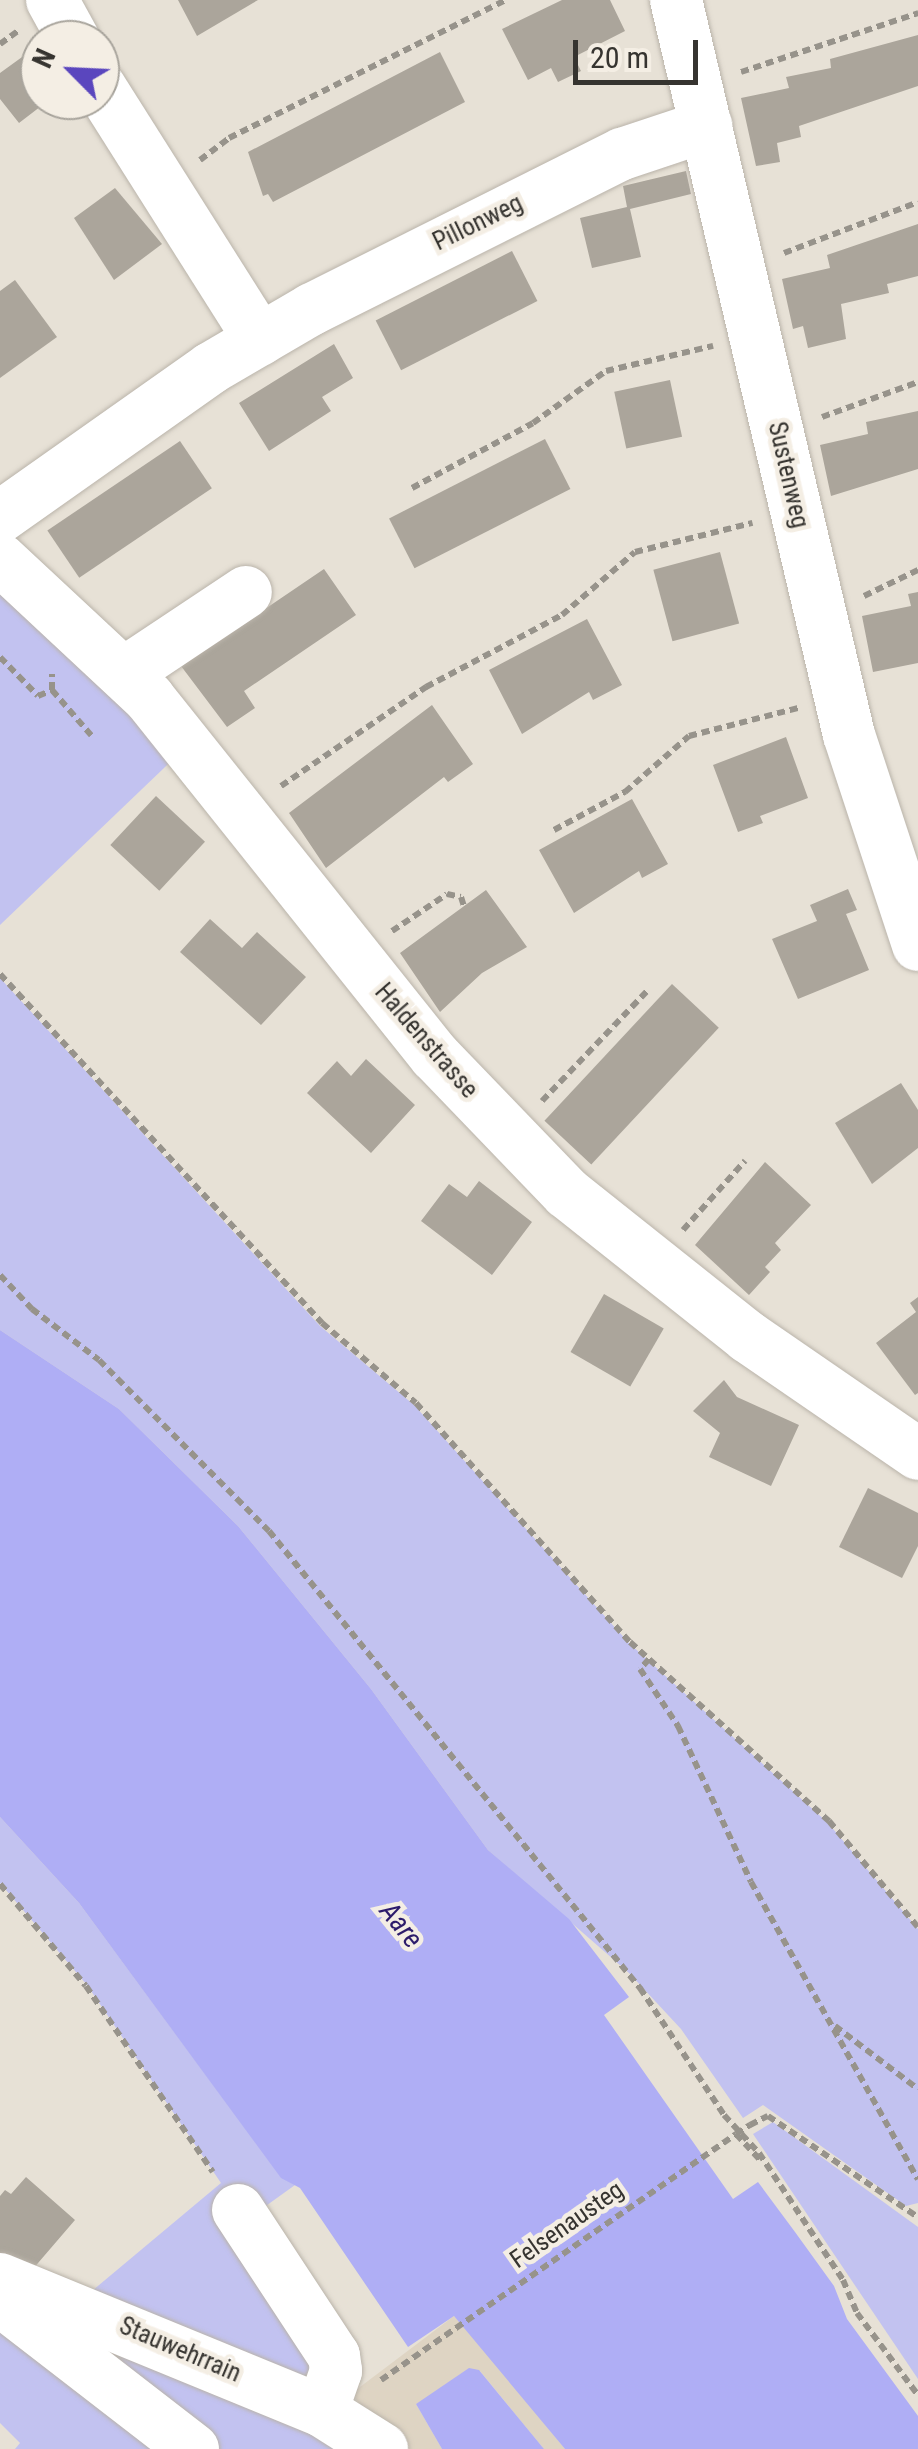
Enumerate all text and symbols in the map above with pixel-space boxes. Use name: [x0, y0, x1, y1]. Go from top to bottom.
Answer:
north arrow: [20, 20, 120, 120]
scale bar: [578, 20, 703, 82]
text: 20 m: [590, 40, 649, 75]
text: N: [25, 44, 63, 73]
street label: Pillonweg: [428, 188, 528, 258]
street label: Sustenweg: [761, 419, 815, 531]
street label: Haldenstrasse: [368, 978, 484, 1104]
water label: Aare: [372, 1895, 430, 1955]
street label: Felsenausteg: [505, 2175, 629, 2275]
street label: Stauwehrrain: [115, 2311, 245, 2389]

